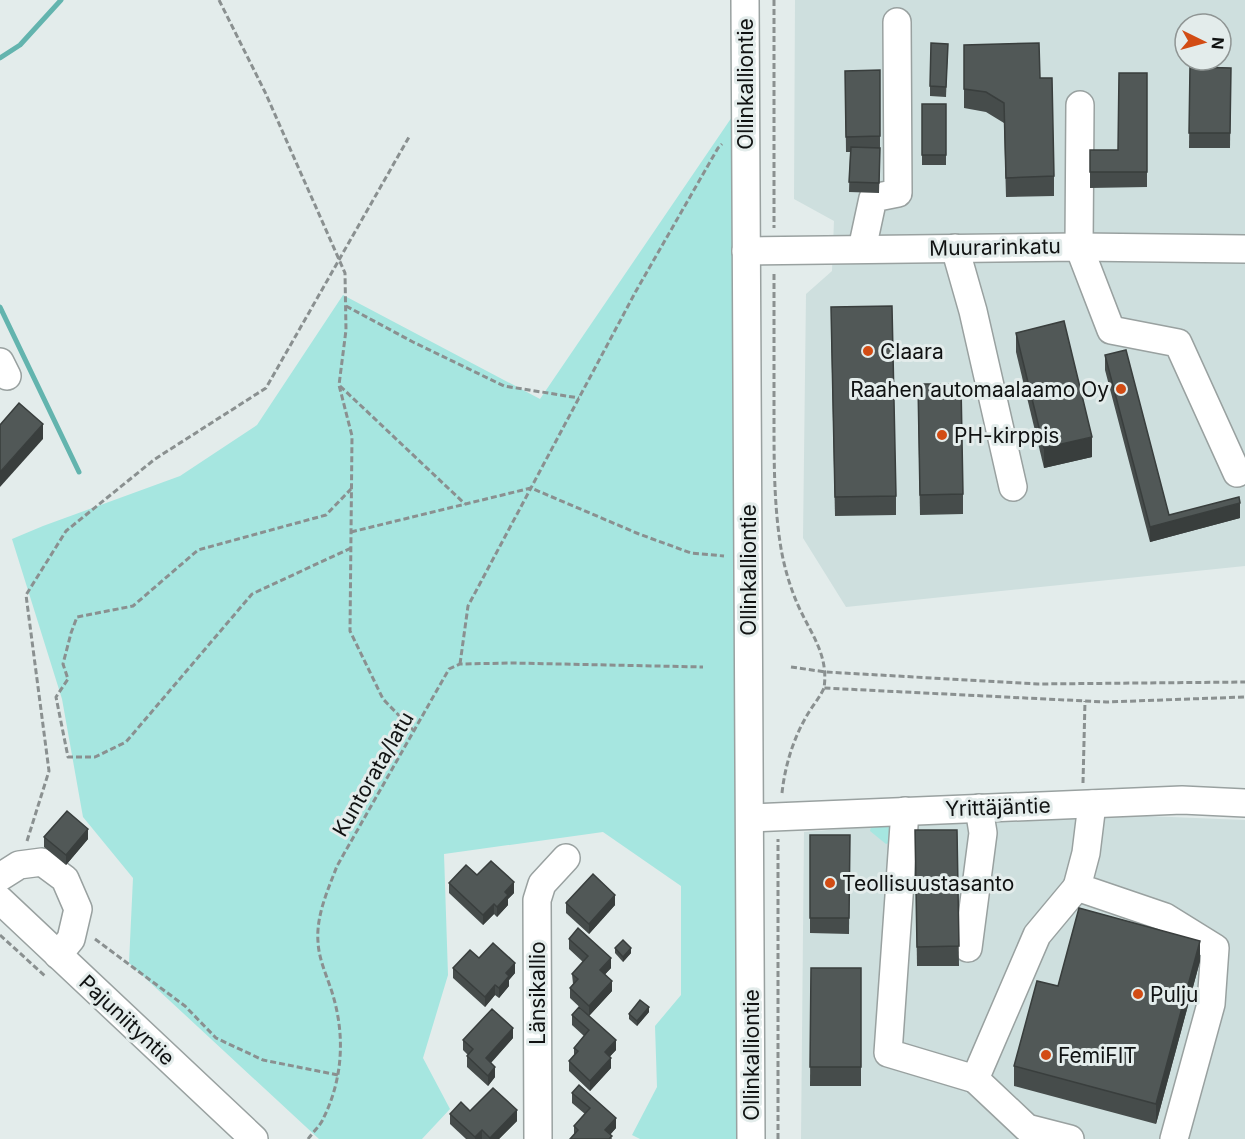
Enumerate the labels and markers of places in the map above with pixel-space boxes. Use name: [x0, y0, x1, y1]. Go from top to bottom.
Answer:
place label: Claara: [880, 339, 944, 364]
marker: Claara: [861, 344, 875, 358]
place label: Raahen automaalaamo Oy: [850, 377, 1109, 402]
marker: Raahen automaalaamo Oy: [1114, 382, 1128, 396]
place label: PH-kirppis: [954, 423, 1059, 448]
marker: PH-kirppis: [935, 428, 949, 442]
place label: Teollisuustasanto: [842, 871, 1014, 896]
marker: Teollisuustasanto: [823, 876, 837, 890]
place label: Pulju: [1150, 982, 1198, 1007]
marker: Pulju: [1131, 987, 1145, 1001]
place label: FemiFIT: [1058, 1043, 1137, 1068]
marker: FemiFIT: [1039, 1048, 1053, 1062]

